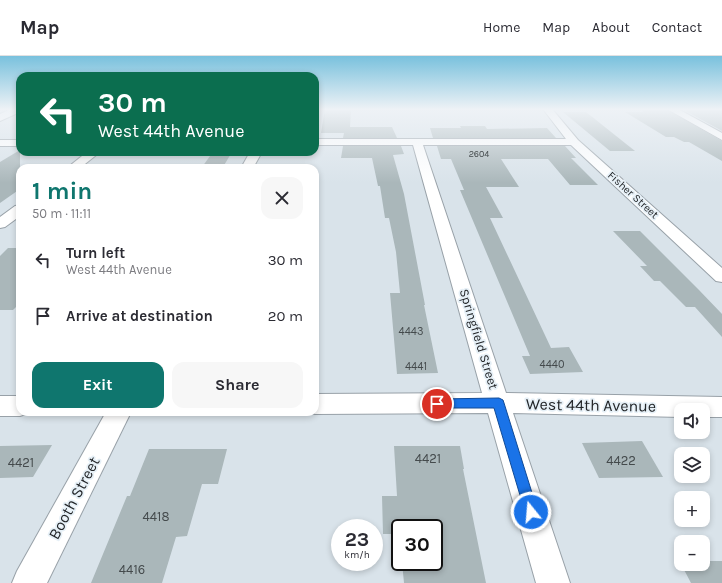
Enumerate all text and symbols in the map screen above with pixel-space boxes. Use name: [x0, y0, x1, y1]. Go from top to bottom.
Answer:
text: Map: [20, 17, 59, 39]
text: Home: [483, 19, 520, 36]
text: Map: [542, 19, 570, 36]
text: About: [592, 19, 630, 36]
text: Contact: [652, 19, 702, 36]
text: 30 m: [98, 86, 167, 119]
icon: left: [32, 88, 84, 140]
text: West 44th Avenue: [98, 120, 245, 142]
house number: 2604: [469, 149, 489, 159]
street label: Fisher Street: [605, 169, 661, 221]
text: 1 min: [32, 177, 92, 205]
button: close: [261, 177, 303, 219]
text: 50 m · 11:11: [32, 206, 91, 221]
text: Turn left: [66, 244, 125, 262]
icon: left: [32, 249, 54, 271]
text: 30 m: [268, 251, 303, 269]
text: West 44th Avenue: [66, 262, 172, 277]
street label: Springfield Street: [457, 287, 501, 391]
icon: arrive: [32, 305, 54, 327]
text: Arrive at destination: [66, 307, 213, 325]
text: 20 m: [268, 307, 303, 325]
house number: 4443: [399, 325, 423, 338]
house number: 4440: [540, 358, 564, 371]
house number: 4441: [405, 360, 427, 373]
button: Exit: [32, 362, 164, 408]
button: Share: [172, 362, 303, 408]
pin: [420, 387, 454, 421]
icon: arrive: [426, 393, 448, 415]
street label: West 44th Avenue: [526, 394, 656, 416]
map controls: [674, 403, 710, 571]
button: sound: [674, 403, 710, 439]
button: layers: [674, 447, 710, 483]
house number: 4421: [415, 451, 441, 466]
street label: Booth Street: [44, 453, 104, 543]
house number: 4422: [606, 453, 636, 468]
house number: 4421: [8, 455, 34, 470]
position arrow: [510, 491, 552, 533]
button: +: [674, 491, 710, 527]
house number: 4418: [143, 509, 169, 524]
speed limit sign: 30: [391, 519, 443, 571]
text: 23: [345, 528, 369, 551]
button: −: [674, 535, 710, 571]
text: km/h: [344, 549, 370, 561]
house number: 4416: [119, 562, 145, 577]

